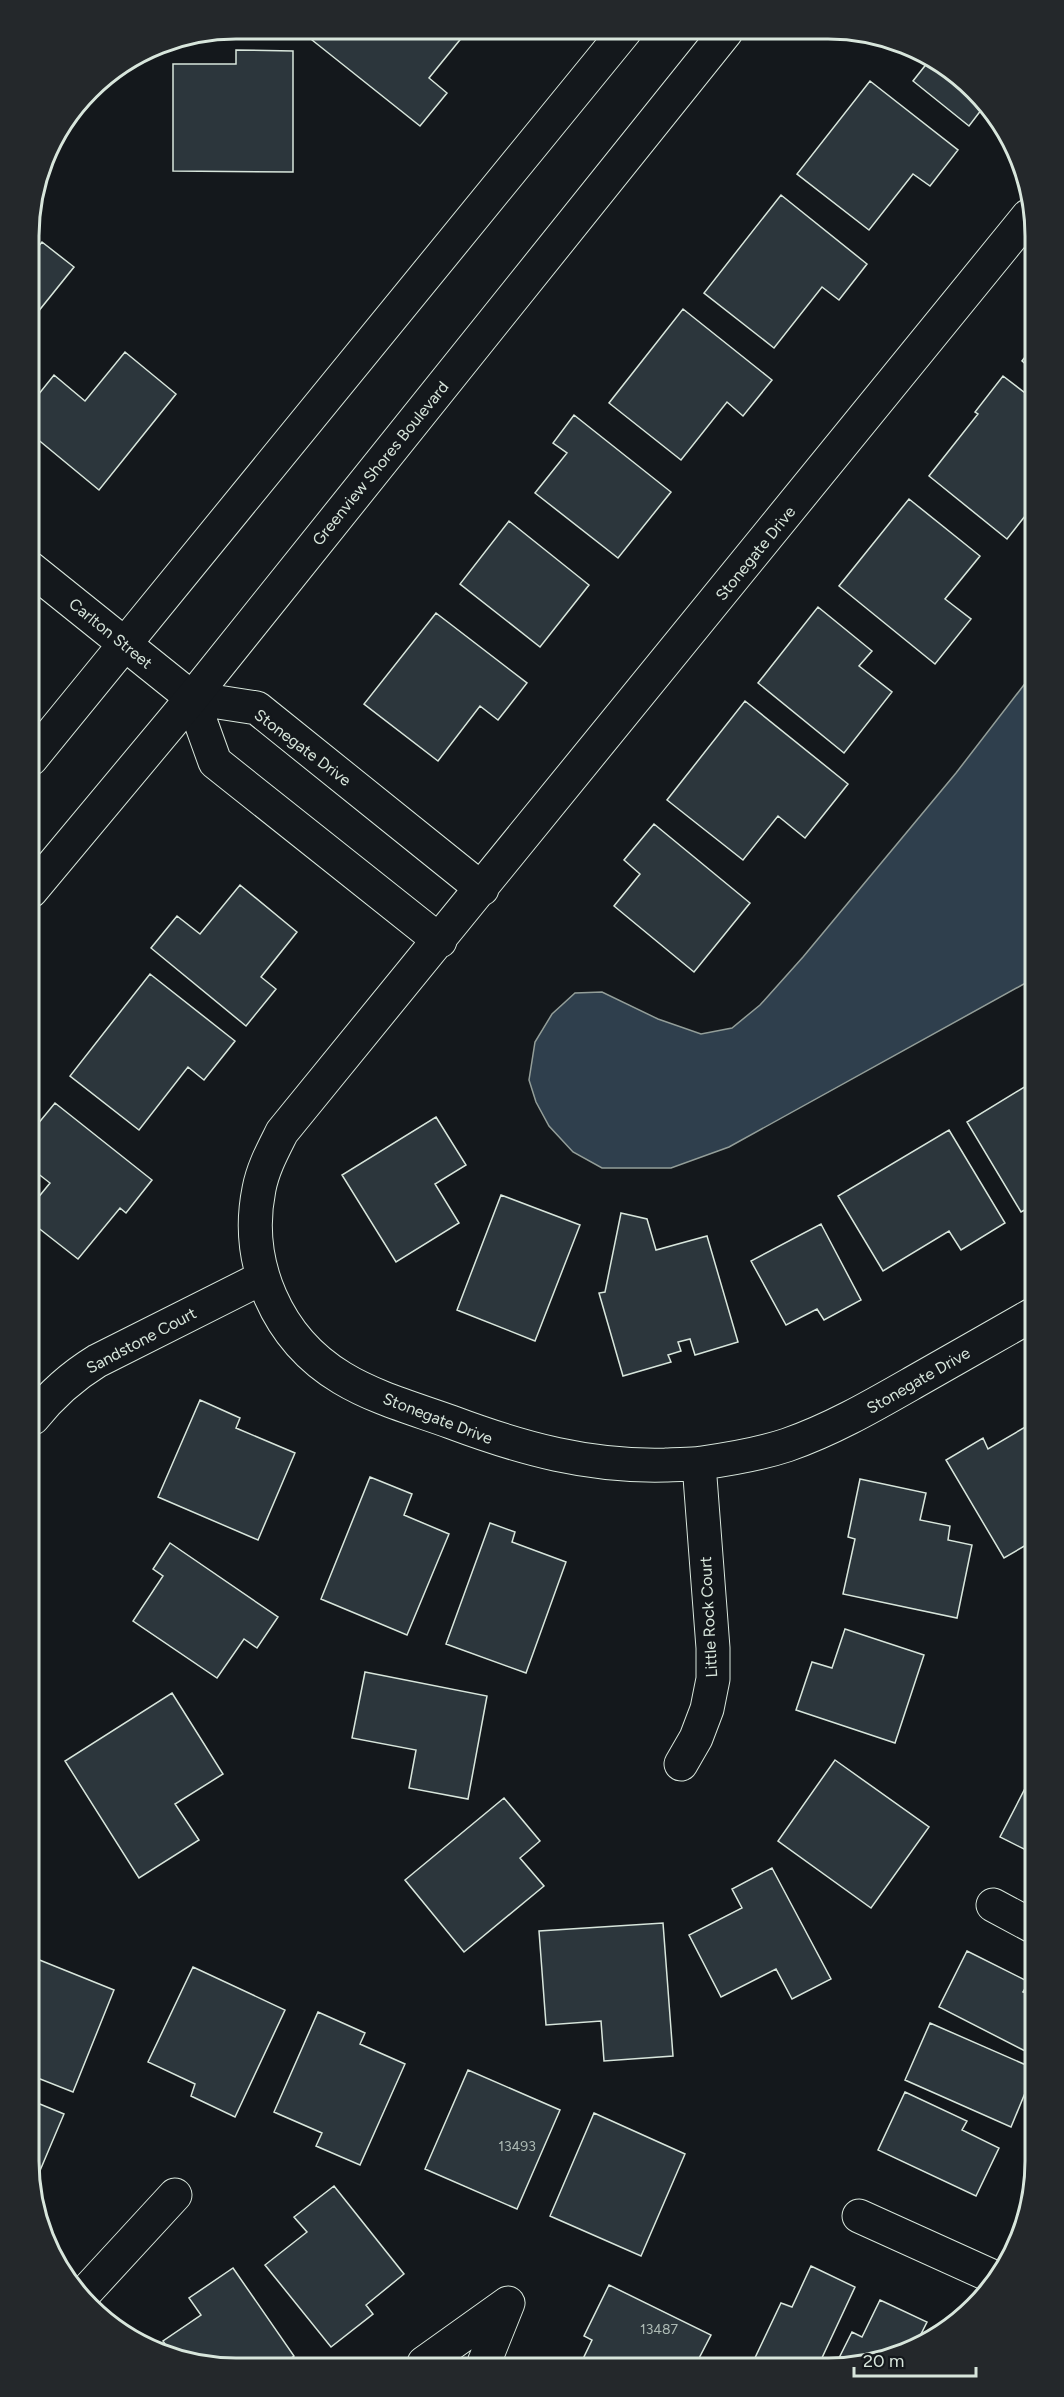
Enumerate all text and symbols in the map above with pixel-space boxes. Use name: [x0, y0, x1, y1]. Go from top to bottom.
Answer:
street label: Greenview Shores Boulevard: [308, 377, 452, 549]
street label: Stonegate Drive: [711, 502, 799, 604]
street label: Carlton Street: [65, 594, 156, 673]
street label: Stonegate Drive: [251, 705, 355, 790]
street label: Sandstone Court: [83, 1303, 199, 1377]
street label: Stonegate Drive: [863, 1343, 973, 1418]
street label: Stonegate Drive: [380, 1389, 496, 1448]
street label: Little Rock Court: [696, 1556, 721, 1678]
house number: 13493: [498, 2138, 536, 2155]
house number: 13487: [640, 2321, 679, 2338]
scale bar: [854, 2340, 976, 2378]
text: 20 m: [863, 2350, 904, 2372]

